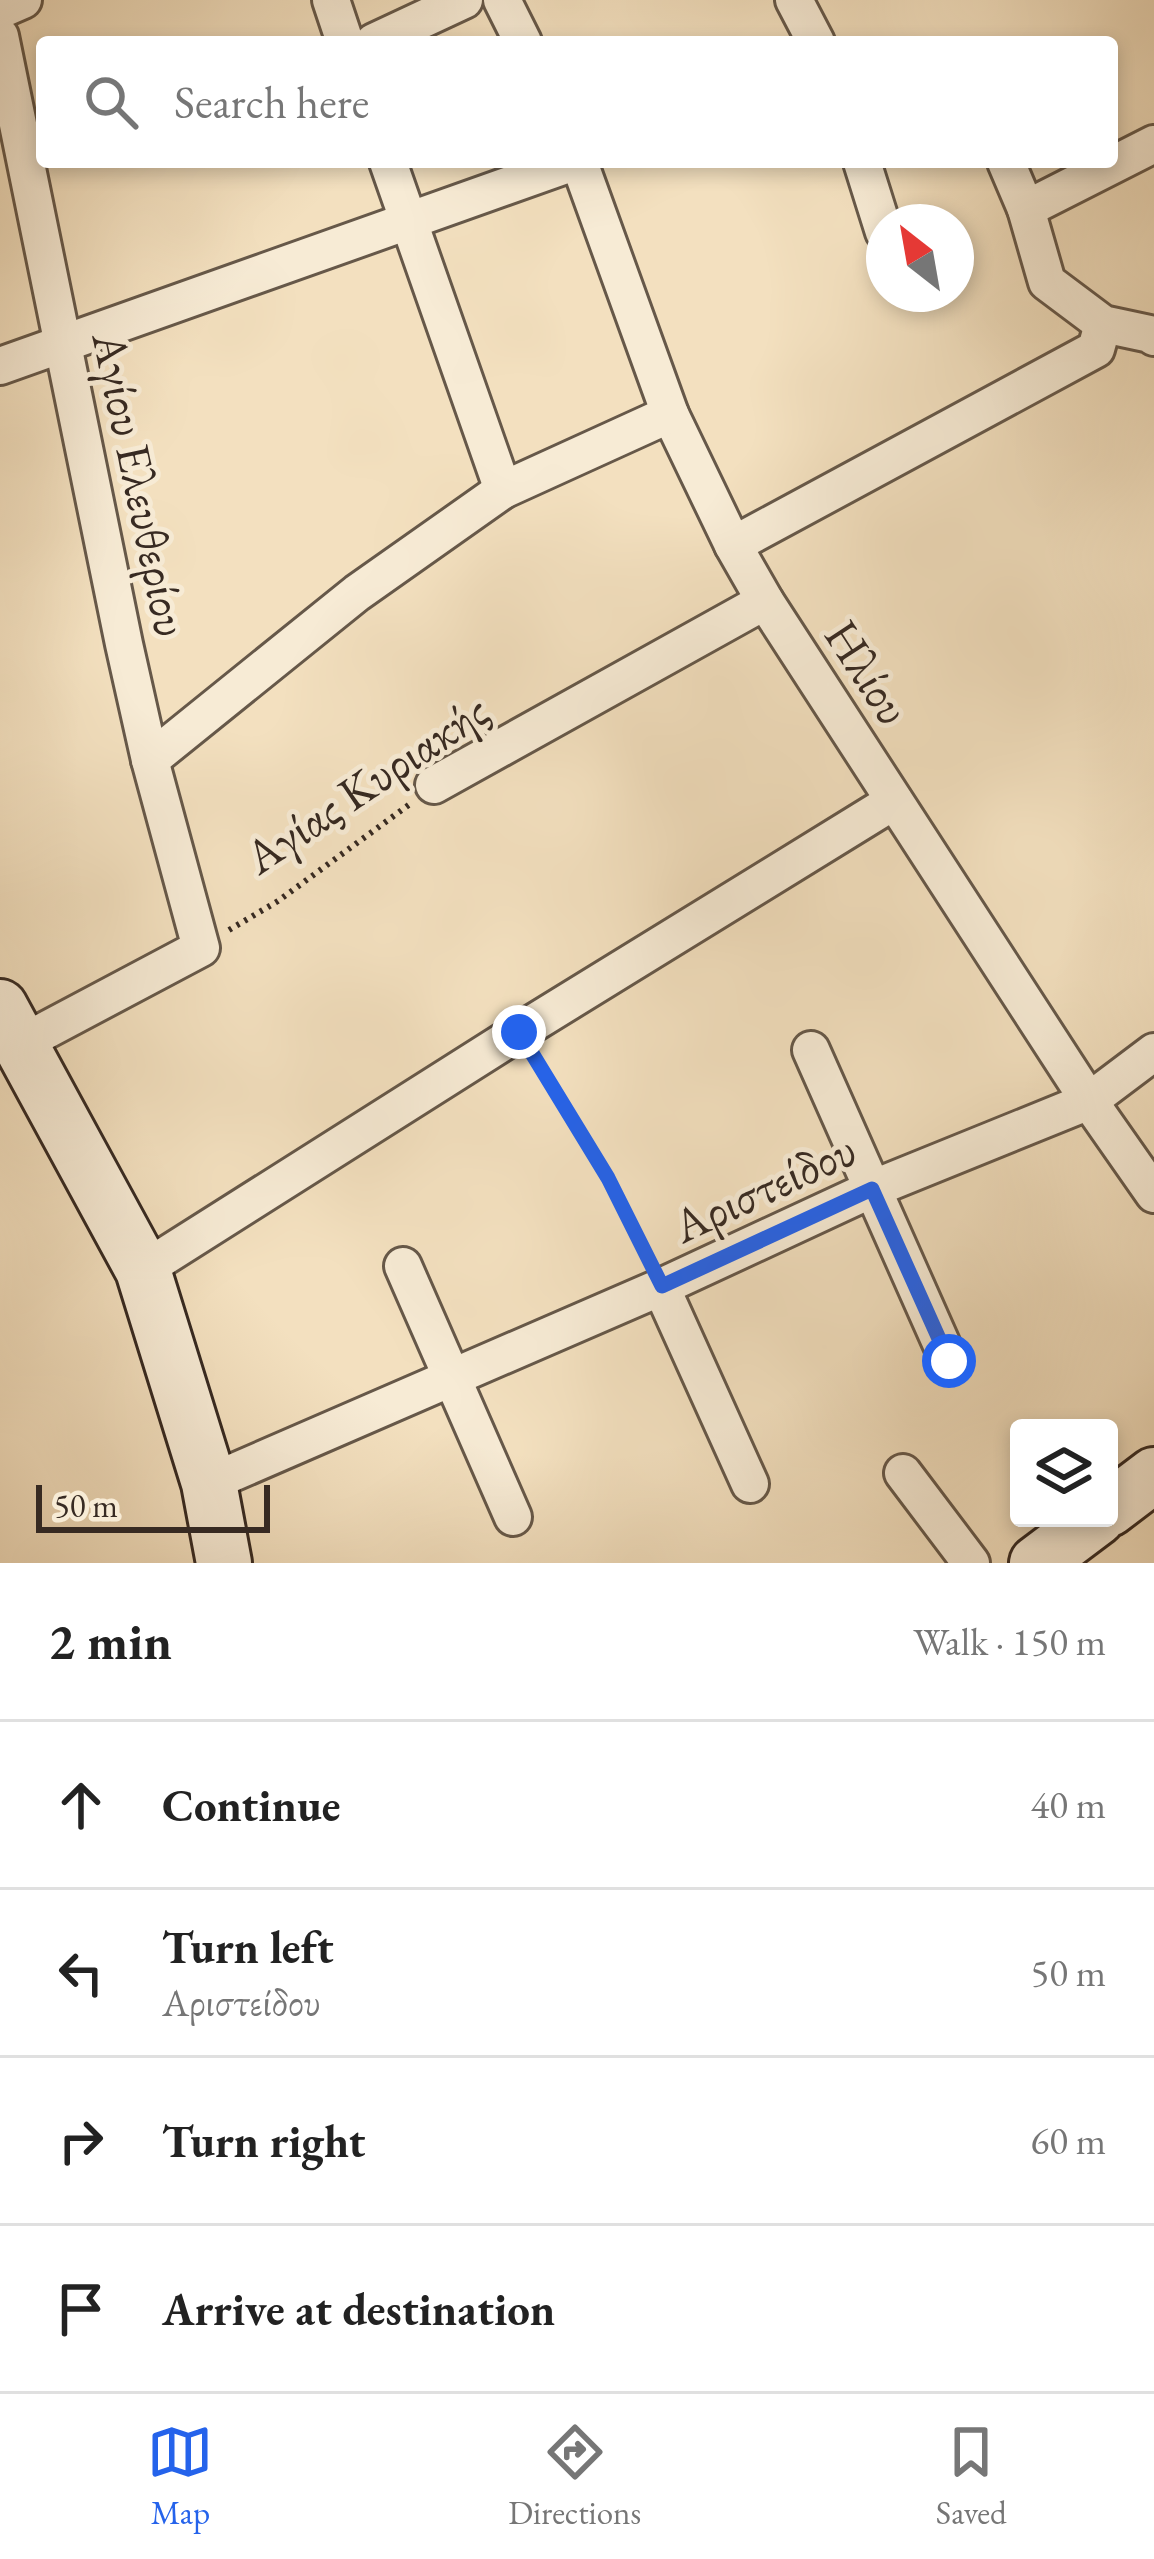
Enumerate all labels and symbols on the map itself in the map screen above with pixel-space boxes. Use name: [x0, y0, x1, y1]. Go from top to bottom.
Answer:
north arrow: [866, 204, 974, 312]
street label: Αγίου Ελευθερίου: [78, 325, 204, 642]
street label: Ηλίου: [811, 608, 925, 736]
street label: Αγίας Κυριακής: [231, 679, 500, 888]
route end: [492, 1005, 546, 1059]
street label: Αριστείδου: [662, 1118, 866, 1257]
route start: [922, 1334, 976, 1388]
scale bar: [36, 1479, 270, 1532]

